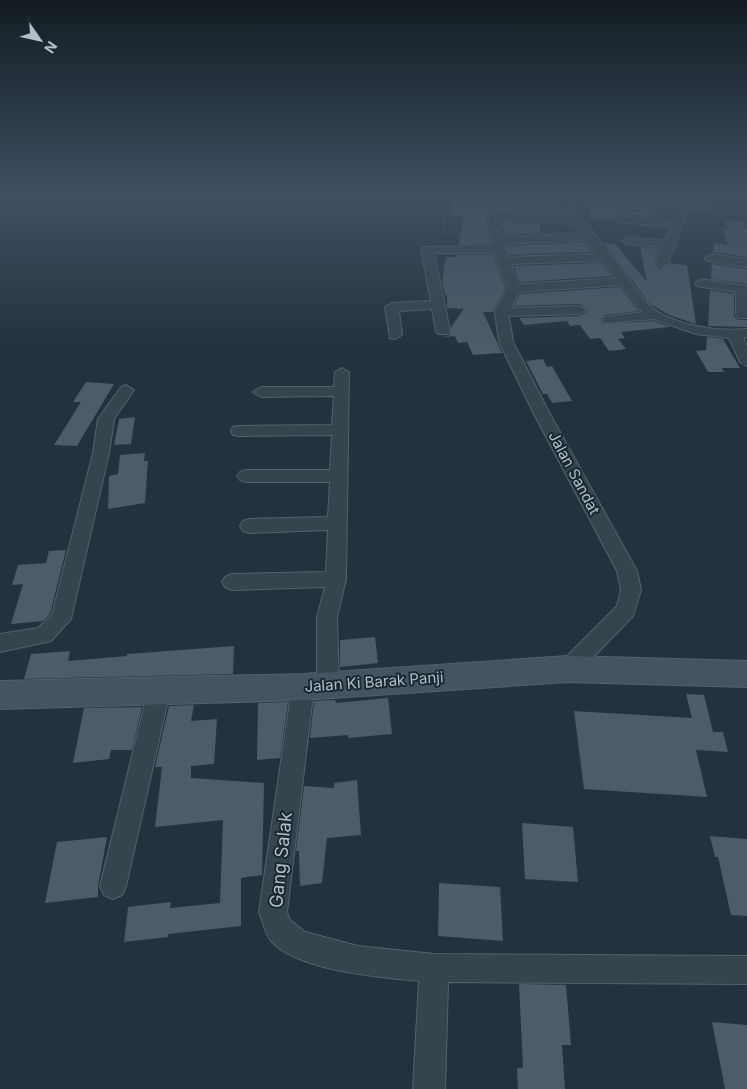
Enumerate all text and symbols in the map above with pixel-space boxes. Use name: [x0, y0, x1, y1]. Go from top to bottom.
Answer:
north arrow: [15, 15, 65, 65]
text: N: [41, 38, 61, 57]
street label: Jalan Sandat: [545, 428, 604, 518]
street label: Jalan Ki Barak Panji: [304, 667, 444, 696]
street label: Gang Salak: [265, 811, 296, 909]

